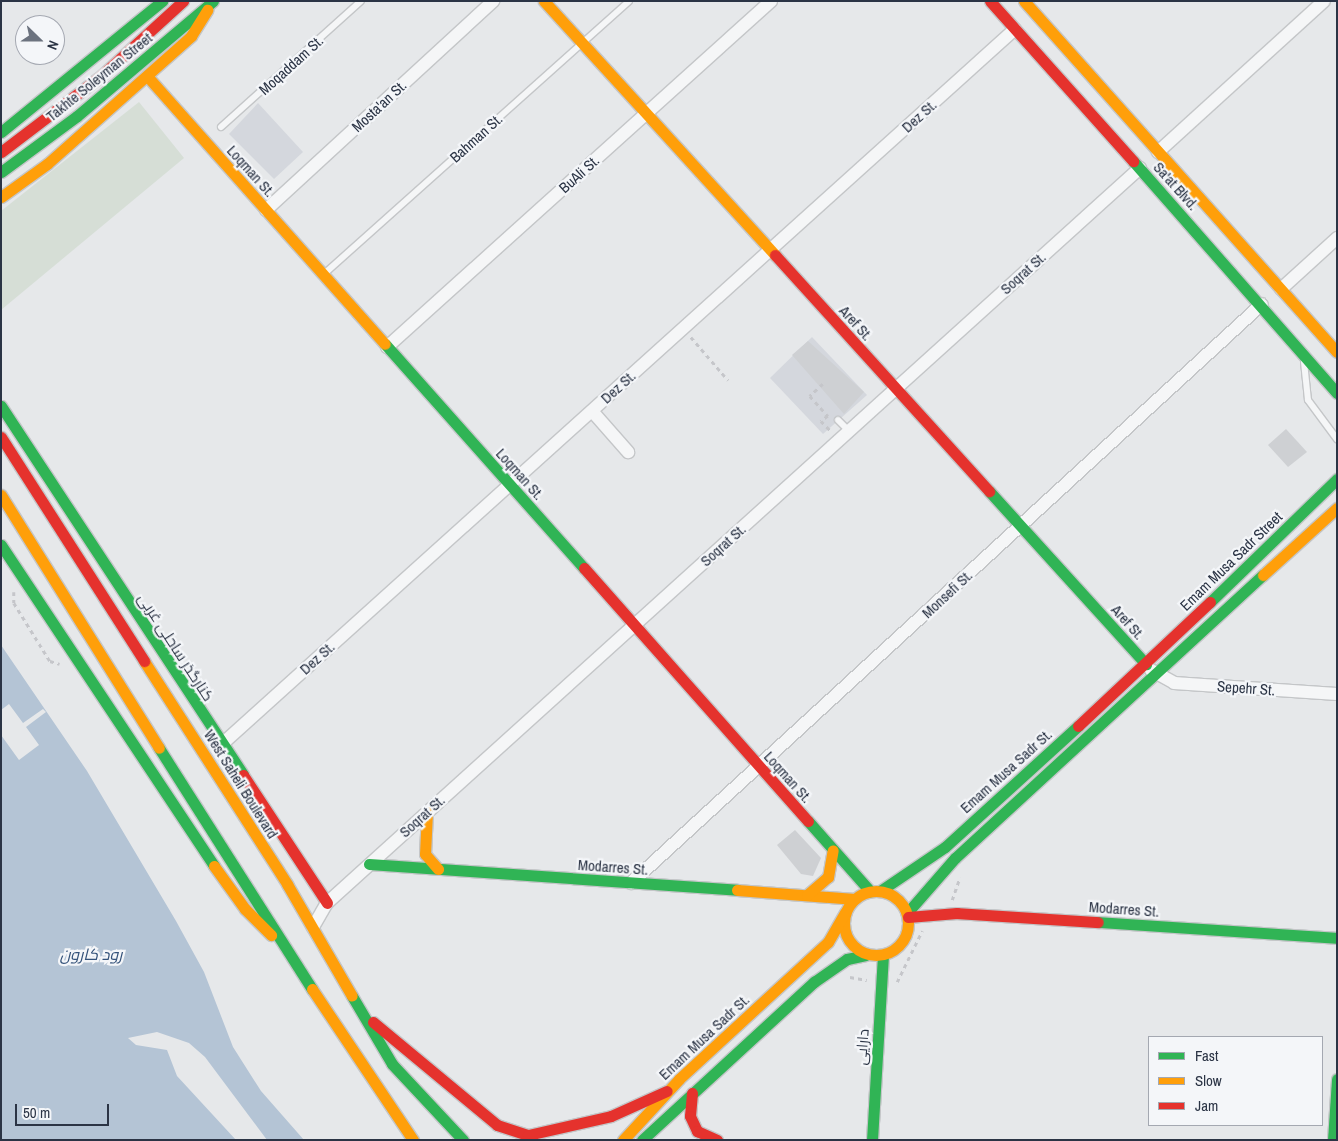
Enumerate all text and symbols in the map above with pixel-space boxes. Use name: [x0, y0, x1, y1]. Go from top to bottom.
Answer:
north arrow: [15, 15, 65, 65]
street label: Takhte Soleyman Street: [42, 29, 156, 125]
street label: Moqaddam St.: [255, 32, 327, 98]
text: N: [43, 38, 63, 52]
street label: Mosta'an St.: [348, 76, 410, 136]
street label: Dez St.: [898, 96, 940, 136]
street label: Bahman St.: [446, 110, 506, 166]
street label: Loqman St.: [223, 142, 279, 200]
street label: BuAli St.: [555, 151, 603, 197]
street label: Sa'at Blvd.: [1150, 158, 1202, 214]
street label: Soqrat St.: [997, 248, 1049, 298]
street label: Aref St.: [836, 302, 876, 344]
street label: Dez St.: [597, 367, 639, 407]
street label: Loqman St.: [492, 445, 548, 503]
street label: Emam Musa Sadr Street: [1176, 508, 1286, 614]
street label: Soqrat St.: [697, 520, 749, 570]
street label: Monsefi St.: [918, 566, 976, 622]
street label: کنارگذر ساحلی غربی: [134, 590, 218, 704]
street label: Aref St.: [1108, 601, 1148, 643]
street label: Dez St.: [296, 638, 338, 678]
street label: Sepehr St.: [1216, 677, 1276, 699]
street label: Emam Musa Sadr St.: [957, 725, 1055, 817]
street label: West Saheli Boulevard: [200, 726, 282, 842]
street label: Loqman St.: [760, 748, 816, 806]
street label: Soqrat St.: [396, 791, 448, 841]
street label: Modarres St.: [577, 856, 649, 878]
street label: Modarres St.: [1088, 898, 1160, 920]
water label: رود کارون: [60, 944, 122, 964]
street label: Emam Musa Sadr St.: [655, 991, 753, 1083]
street label: دارایی: [852, 1028, 872, 1066]
legend: [1148, 1036, 1323, 1126]
text: Fast: [1195, 1045, 1218, 1066]
text: Slow: [1195, 1070, 1222, 1091]
scale bar: [18, 1094, 111, 1126]
text: Jam: [1195, 1095, 1218, 1116]
text: 50 m: [23, 1102, 50, 1123]

